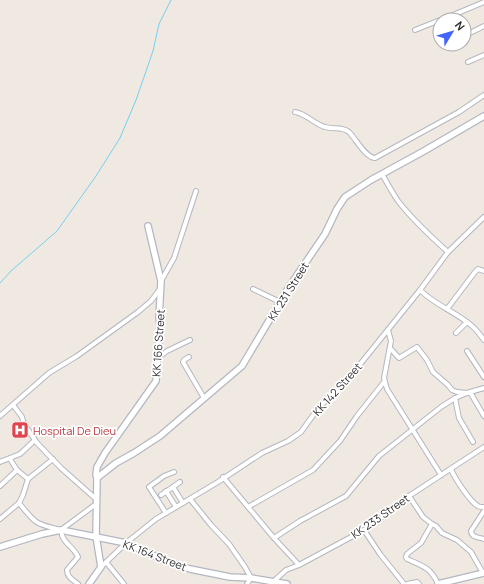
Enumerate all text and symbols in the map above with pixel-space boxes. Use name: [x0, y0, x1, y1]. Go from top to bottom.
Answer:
north arrow: [432, 12, 472, 52]
text: N: [452, 18, 469, 33]
street label: KK 231 Street: [264, 259, 312, 323]
street label: KK 166 Street: [148, 309, 168, 377]
street label: KK 142 Street: [309, 359, 365, 419]
hospital icon: Hospital De Dieu: [10, 420, 30, 440]
place label: Hospital De Dieu: [33, 423, 116, 438]
street label: KK 233 Street: [348, 490, 412, 542]
street label: KK 164 Street: [121, 536, 189, 574]

